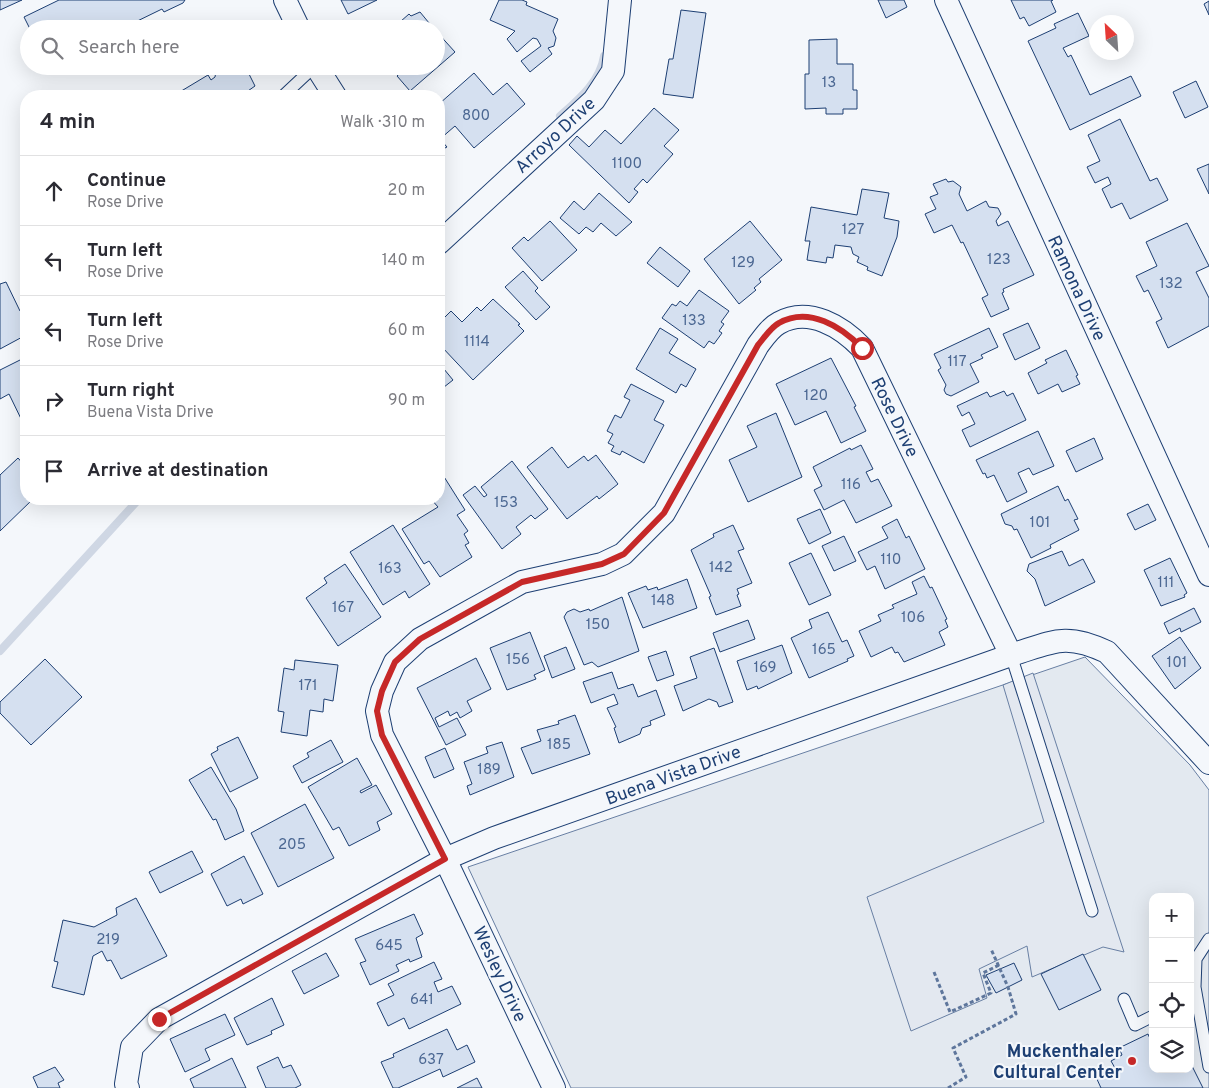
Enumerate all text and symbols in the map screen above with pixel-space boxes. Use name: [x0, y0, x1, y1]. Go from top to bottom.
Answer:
north arrow: [1089, 15, 1134, 60]
search box: [20, 20, 445, 75]
icon: search: [38, 34, 66, 62]
text: Search here: [78, 36, 180, 60]
house number: 13: [822, 74, 836, 93]
street label: Arroyo Drive: [511, 93, 601, 179]
house number: 800: [462, 107, 490, 126]
text: 4 min: [40, 109, 96, 136]
text: Walk · 310 m: [340, 113, 425, 133]
house number: 1100: [612, 155, 642, 174]
text: Continue: [87, 169, 166, 193]
icon: ahead: [40, 177, 68, 205]
text: 20 m: [388, 181, 425, 201]
text: Rose Drive: [87, 193, 164, 213]
house number: 127: [842, 221, 864, 240]
street label: Ramona Drive: [1041, 232, 1110, 345]
text: Turn left: [87, 239, 163, 263]
icon: left: [40, 247, 68, 275]
text: 140 m: [382, 251, 425, 271]
house number: 123: [987, 251, 1011, 270]
house number: 129: [731, 254, 755, 273]
text: Rose Drive: [87, 263, 164, 283]
house number: 132: [1159, 275, 1183, 294]
text: Turn left: [87, 309, 163, 333]
house number: 133: [682, 312, 706, 331]
icon: left: [40, 317, 68, 345]
text: 60 m: [388, 321, 425, 341]
text: Rose Drive: [87, 333, 164, 353]
house number: 1114: [464, 333, 490, 352]
route start: [851, 337, 874, 360]
house number: 117: [948, 353, 967, 372]
street label: Rose Drive: [864, 374, 923, 461]
text: Turn right: [87, 379, 175, 403]
icon: right: [40, 387, 68, 415]
house number: 120: [804, 387, 828, 406]
text: 90 m: [388, 391, 425, 411]
text: Buena Vista Drive: [87, 403, 214, 423]
icon: arrive: [40, 457, 68, 485]
text: Arrive at destination: [87, 459, 268, 483]
house number: 116: [841, 476, 861, 495]
house number: 153: [494, 494, 518, 513]
house number: 101: [1030, 514, 1050, 533]
house number: 110: [881, 551, 901, 570]
house number: 142: [709, 559, 733, 578]
house number: 163: [378, 560, 402, 579]
house number: 111: [1158, 574, 1174, 593]
house number: 148: [651, 592, 675, 611]
house number: 167: [332, 599, 354, 618]
house number: 106: [901, 609, 925, 628]
house number: 150: [586, 616, 610, 635]
house number: 165: [812, 641, 836, 660]
house number: 156: [506, 651, 530, 670]
house number: 101: [1167, 654, 1187, 673]
house number: 169: [754, 659, 776, 678]
house number: 171: [298, 677, 318, 696]
house number: 185: [547, 736, 571, 755]
street label: Buena Vista Drive: [603, 741, 744, 812]
house number: 189: [477, 761, 501, 780]
house number: 205: [278, 836, 306, 855]
map controls: [1149, 893, 1194, 1073]
button: +: [1149, 893, 1194, 938]
street label: Wesley Drive: [466, 923, 531, 1026]
house number: 219: [96, 931, 120, 950]
house number: 645: [375, 937, 403, 956]
button: −: [1149, 938, 1194, 983]
button: locate: [1149, 983, 1194, 1028]
house number: 641: [410, 991, 434, 1010]
route end: [148, 1008, 171, 1031]
button: layers: [1149, 1028, 1194, 1073]
place label: Muckenthaler Cultural Center: [993, 1041, 1122, 1085]
house number: 637: [418, 1051, 444, 1070]
marker: Muckenthaler Cultural Center: [1126, 1055, 1138, 1067]

